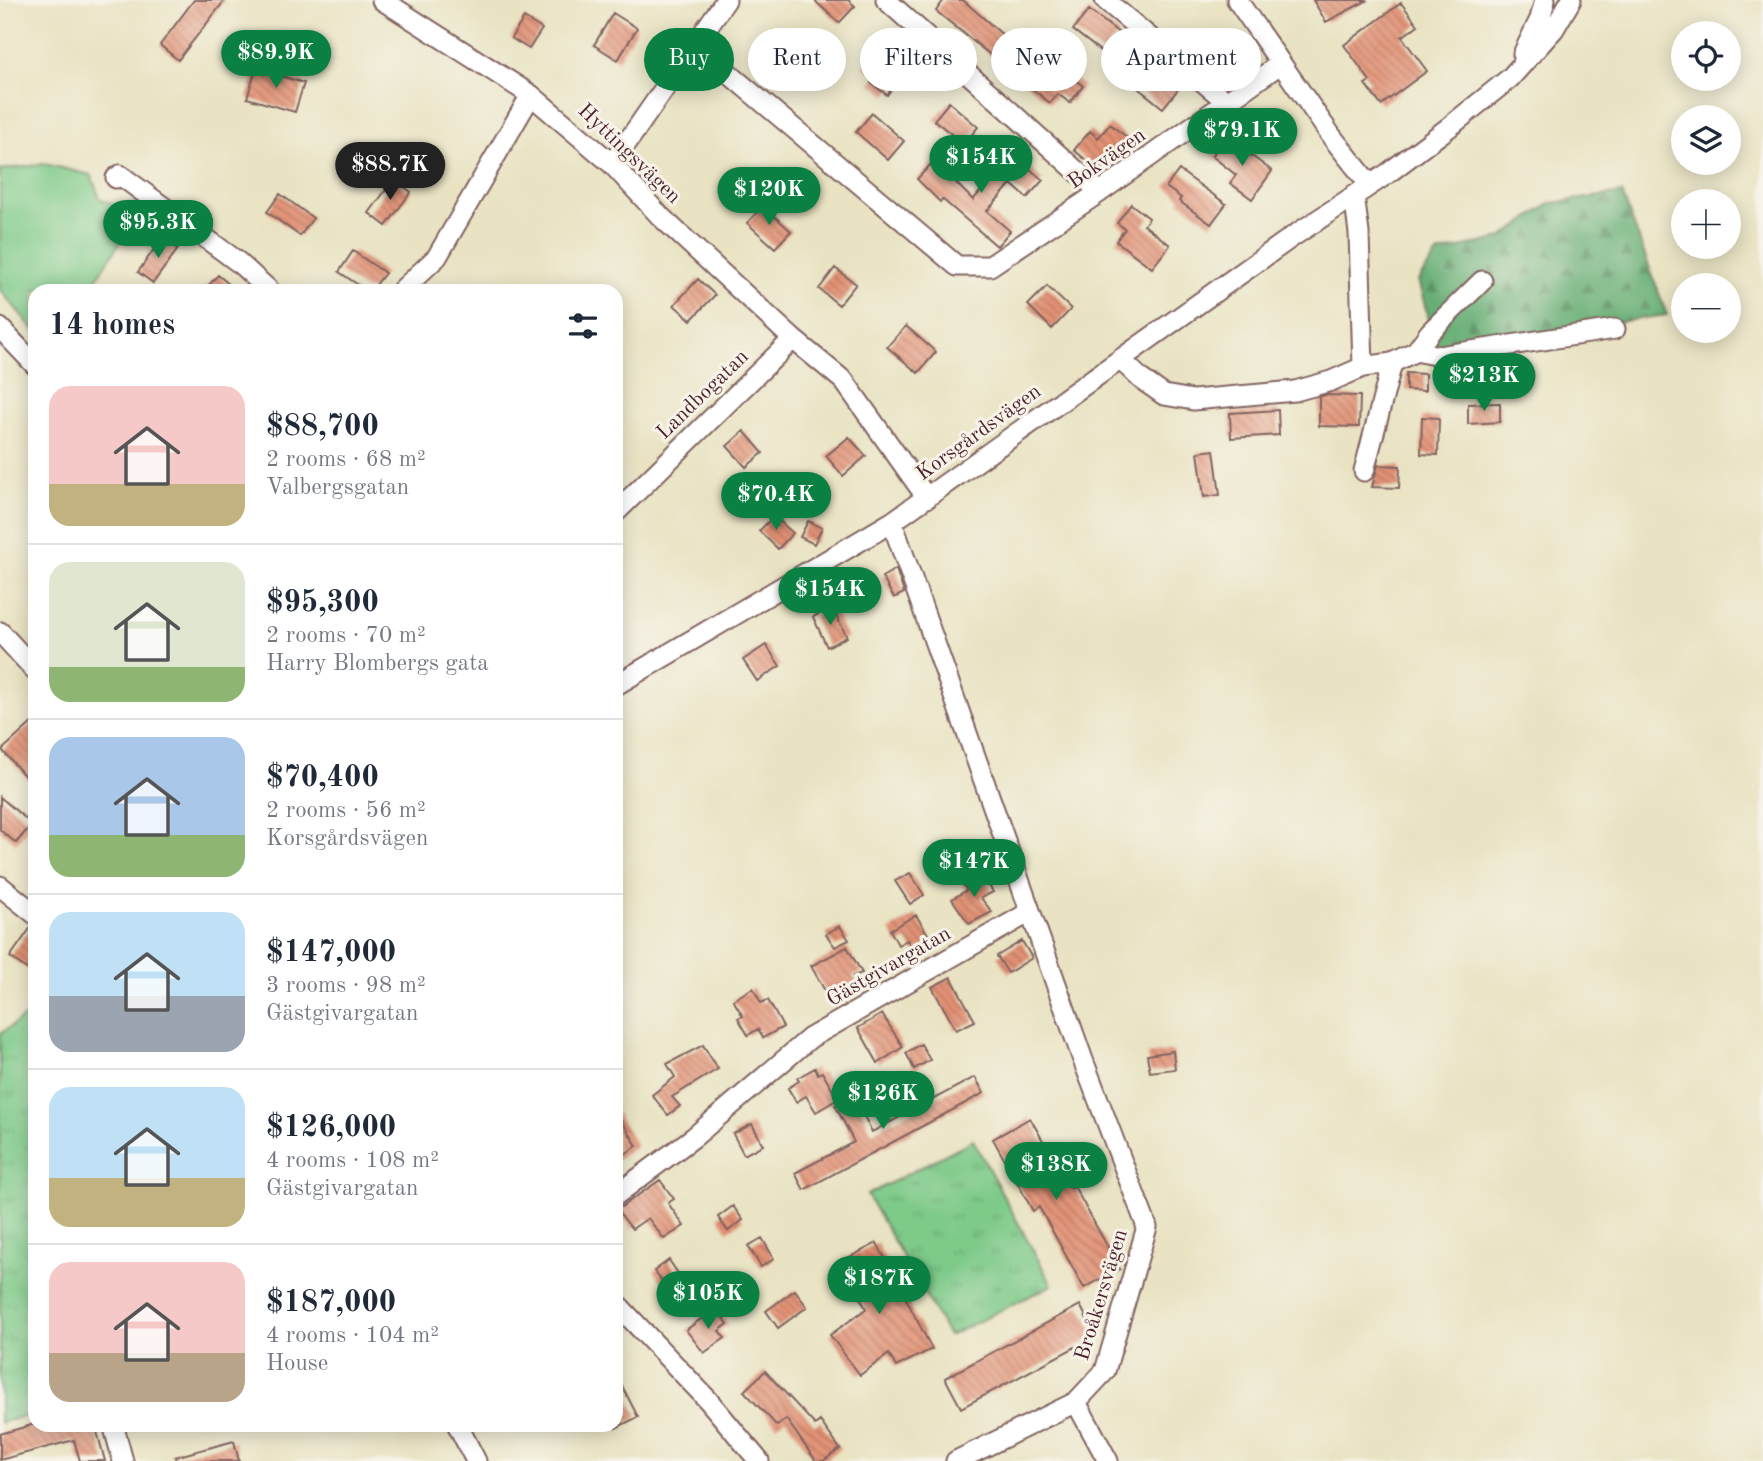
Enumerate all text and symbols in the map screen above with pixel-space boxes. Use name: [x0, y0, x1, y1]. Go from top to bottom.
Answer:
map controls: [1671, 21, 1741, 343]
button: locate: [1671, 21, 1741, 91]
chip: Buy: [644, 28, 734, 91]
chip: Rent: [748, 28, 846, 91]
chip: Filters: [860, 28, 977, 91]
chip: New: [991, 28, 1087, 91]
chip: Apartment: [1101, 28, 1261, 91]
pin: $89.9K: [219, 31, 333, 90]
text: $89.9K: [237, 41, 315, 64]
street label: Hyttingsvägen: [574, 100, 684, 208]
button: layers: [1671, 105, 1741, 175]
pin: $79.1K: [1185, 108, 1299, 168]
text: $79.1K: [1203, 119, 1281, 142]
street label: Bokvägen: [1064, 125, 1150, 193]
pin: $154K: [932, 136, 1030, 195]
pin: $88.7K: [333, 142, 447, 202]
text: $154K: [945, 146, 1017, 169]
text: $88.7K: [351, 153, 429, 176]
pin: $120K: [720, 168, 818, 227]
text: $120K: [733, 178, 805, 201]
button: +: [1671, 189, 1741, 259]
pin: $95.3K: [101, 201, 215, 260]
text: $95.3K: [119, 211, 197, 234]
button: −: [1671, 273, 1741, 343]
icon: filters: [564, 307, 602, 345]
text: 14 homes: [49, 311, 175, 341]
street label: Landbogatan: [653, 346, 753, 444]
pin: $213K: [1435, 354, 1533, 413]
text: $213K: [1448, 364, 1520, 387]
street label: Korsgårdsvägen: [913, 381, 1045, 485]
text: $88,700: [266, 412, 379, 442]
icon: home: [105, 414, 189, 498]
text: 2 rooms · 68 m²: [266, 448, 426, 471]
pin: $70.4K: [719, 472, 833, 532]
text: Valbergsgatan: [266, 476, 409, 499]
text: $70.4K: [737, 483, 815, 506]
pin: $154K: [781, 568, 879, 627]
text: $154K: [794, 578, 866, 601]
text: $95,300: [266, 588, 379, 618]
icon: home: [105, 590, 189, 674]
text: 2 rooms · 70 m²: [266, 624, 426, 647]
text: Harry Blombergs gata: [266, 652, 489, 675]
text: $70,400: [266, 763, 379, 793]
icon: home: [105, 765, 189, 849]
text: 2 rooms · 56 m²: [266, 799, 426, 822]
text: Korsgårdsvägen: [266, 827, 428, 850]
pin: $147K: [925, 839, 1023, 899]
text: $147K: [938, 850, 1010, 873]
street label: Gästgivargatan: [823, 923, 955, 1011]
text: $147,000: [266, 938, 396, 968]
icon: home: [105, 940, 189, 1024]
text: 3 rooms · 98 m²: [266, 974, 426, 997]
text: Gästgivargatan: [266, 1002, 418, 1025]
pin: $126K: [834, 1072, 932, 1131]
text: $126K: [847, 1082, 919, 1105]
text: $126,000: [266, 1113, 396, 1143]
icon: home: [105, 1115, 189, 1199]
pin: $138K: [1007, 1142, 1105, 1202]
text: 4 rooms · 108 m²: [266, 1149, 439, 1172]
text: $138K: [1020, 1153, 1092, 1176]
text: Gästgivargatan: [266, 1177, 418, 1200]
street label: Broåkersvägen: [1072, 1227, 1132, 1363]
pin: $187K: [830, 1256, 928, 1316]
text: $187K: [843, 1267, 915, 1290]
pin: $105K: [659, 1272, 757, 1331]
text: $105K: [672, 1282, 744, 1305]
text: $187,000: [266, 1288, 396, 1318]
icon: home: [105, 1290, 189, 1374]
text: 4 rooms · 104 m²: [266, 1324, 439, 1347]
text: House: [266, 1352, 328, 1375]

